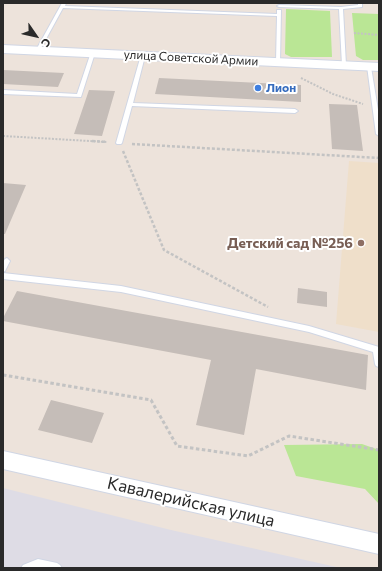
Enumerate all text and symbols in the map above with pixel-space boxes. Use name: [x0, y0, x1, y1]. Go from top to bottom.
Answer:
north arrow: [16, 16, 56, 56]
text: С: [39, 36, 54, 50]
street label: улица Советской Армии: [123, 47, 259, 69]
place label: Лион: [266, 81, 296, 95]
marker: Лион: [253, 83, 263, 93]
place label: Детский сад №256: [227, 235, 353, 251]
marker: Детский сад №256: [356, 238, 366, 248]
street label: Кавалерийская улица: [105, 473, 277, 531]

